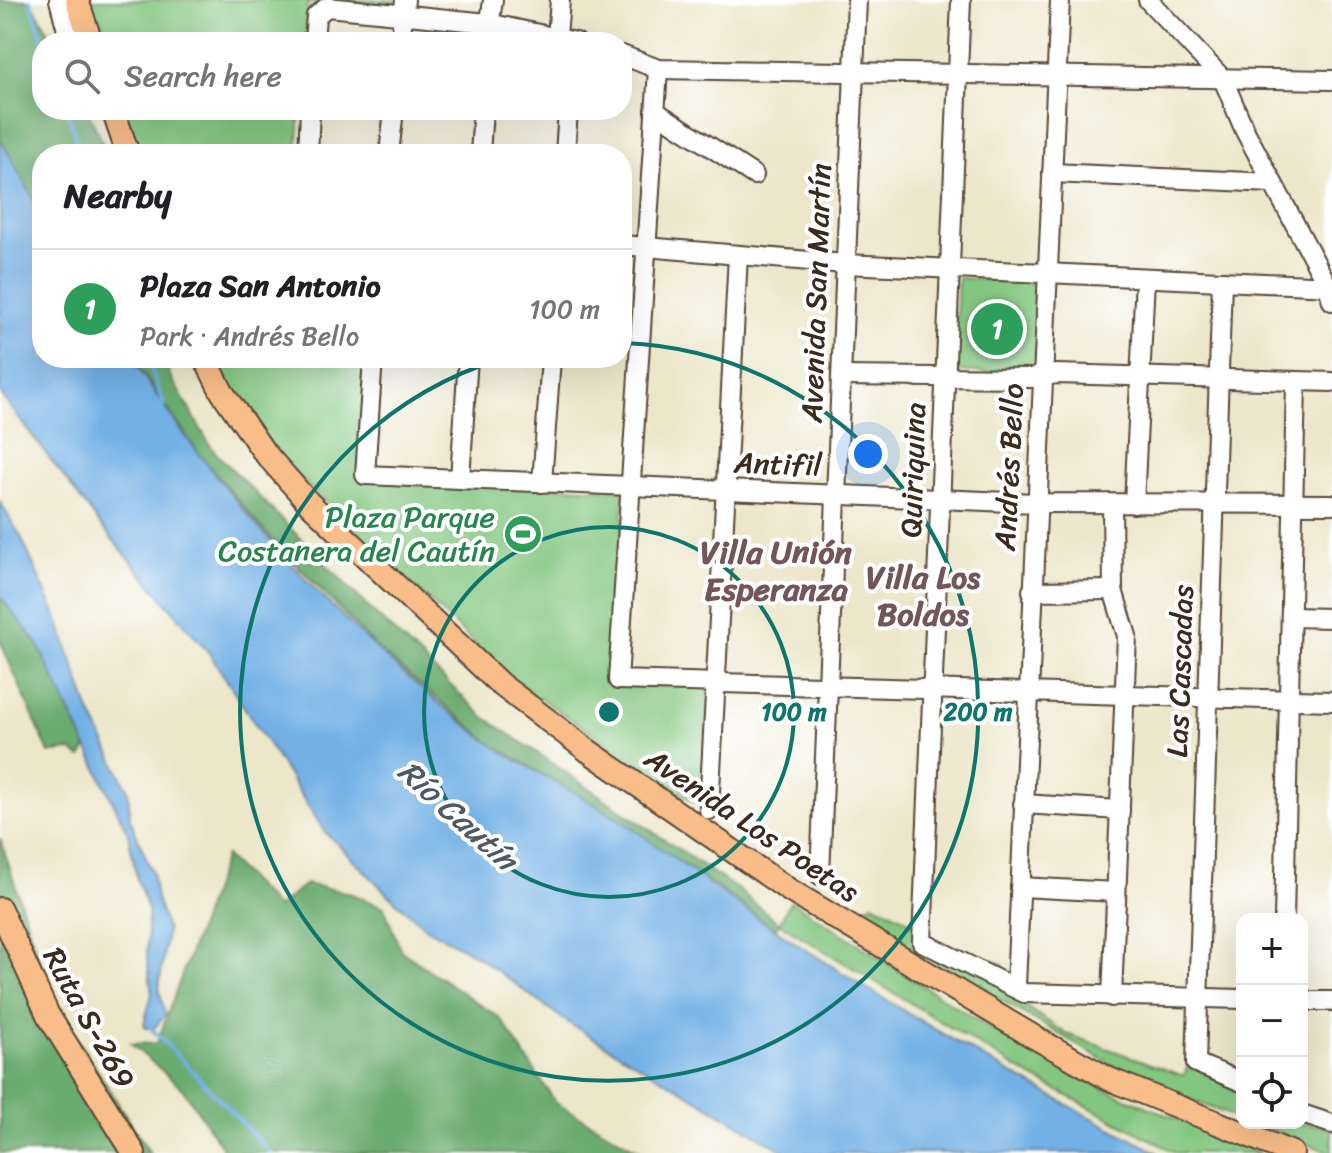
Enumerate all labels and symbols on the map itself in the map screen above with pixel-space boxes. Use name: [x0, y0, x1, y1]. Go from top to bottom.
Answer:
street label: Avenida San Martín: [784, 162, 848, 425]
pin: 1: [971, 299, 1023, 359]
street label: Andrés Bello: [978, 382, 1040, 553]
street label: Quiriquina: [884, 402, 942, 538]
your location: [848, 434, 888, 474]
street label: Antifil: [732, 435, 823, 493]
place label: Plaza Parque Costanera del Cautín: [218, 490, 495, 578]
sports icon: Plaza Parque Costanera del Cautín: [502, 513, 544, 555]
district label: Villa Unión Esperanza: [700, 524, 852, 618]
district label: Villa Los Boldos: [866, 549, 981, 643]
street label: Las Cascadas: [1150, 584, 1210, 758]
text: 100 m: [761, 691, 827, 733]
text: 200 m: [943, 691, 1013, 733]
centre of rings: [595, 698, 623, 726]
street label: Avenida Los Poetas: [632, 732, 872, 918]
water label: Río Cautín: [384, 745, 534, 888]
street label: Ruta S-269: [28, 937, 150, 1099]

